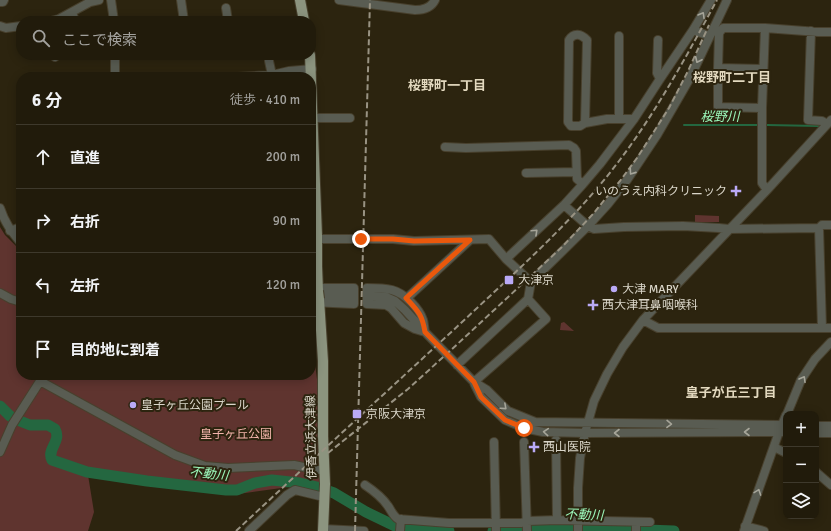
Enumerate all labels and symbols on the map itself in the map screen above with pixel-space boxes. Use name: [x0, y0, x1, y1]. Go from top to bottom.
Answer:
one-way arrow: [698, 12, 705, 19]
one-way arrow: [695, 56, 703, 64]
district label: 桜野町二丁目: [693, 70, 771, 86]
district label: 桜野町一丁目: [408, 78, 486, 94]
water label: 桜野川: [700, 109, 741, 125]
one-way arrow: [629, 168, 637, 175]
place label: いのうえ内科クリニック: [595, 184, 727, 199]
marker: いのうえ内科クリニック: [730, 185, 742, 197]
route end: [352, 230, 370, 248]
one-way arrow: [530, 230, 538, 237]
place label: 大津京: [518, 273, 554, 288]
marker: 大津京: [503, 274, 515, 286]
place label: 大津 MARY: [622, 282, 679, 297]
marker: 大津 MARY: [609, 284, 619, 294]
place label: 西大津耳鼻咽喉科: [602, 298, 698, 313]
marker: 西大津耳鼻咽喉科: [587, 299, 599, 311]
one-way arrow: [798, 376, 805, 383]
district label: 皇子が丘三丁目: [685, 385, 777, 401]
street label: 伊香立浜大津線: [303, 395, 320, 479]
place label: 皇子ヶ丘公園プール: [141, 398, 249, 413]
marker: 皇子ヶ丘公園プール: [128, 400, 138, 410]
one-way arrow: [499, 402, 507, 409]
place label: 京阪大津京: [366, 407, 426, 422]
marker: 京阪大津京: [351, 408, 363, 420]
route start: [515, 419, 533, 437]
one-way arrow: [666, 420, 672, 428]
park label: 皇子ヶ丘公園: [200, 427, 272, 442]
one-way arrow: [543, 427, 549, 436]
one-way arrow: [744, 428, 750, 436]
one-way arrow: [614, 429, 620, 437]
place label: 西山医院: [543, 440, 591, 455]
marker: 西山医院: [528, 441, 540, 453]
water label: 不動川: [189, 464, 231, 484]
one-way arrow: [753, 489, 761, 496]
water label: 不動川: [564, 506, 606, 524]

